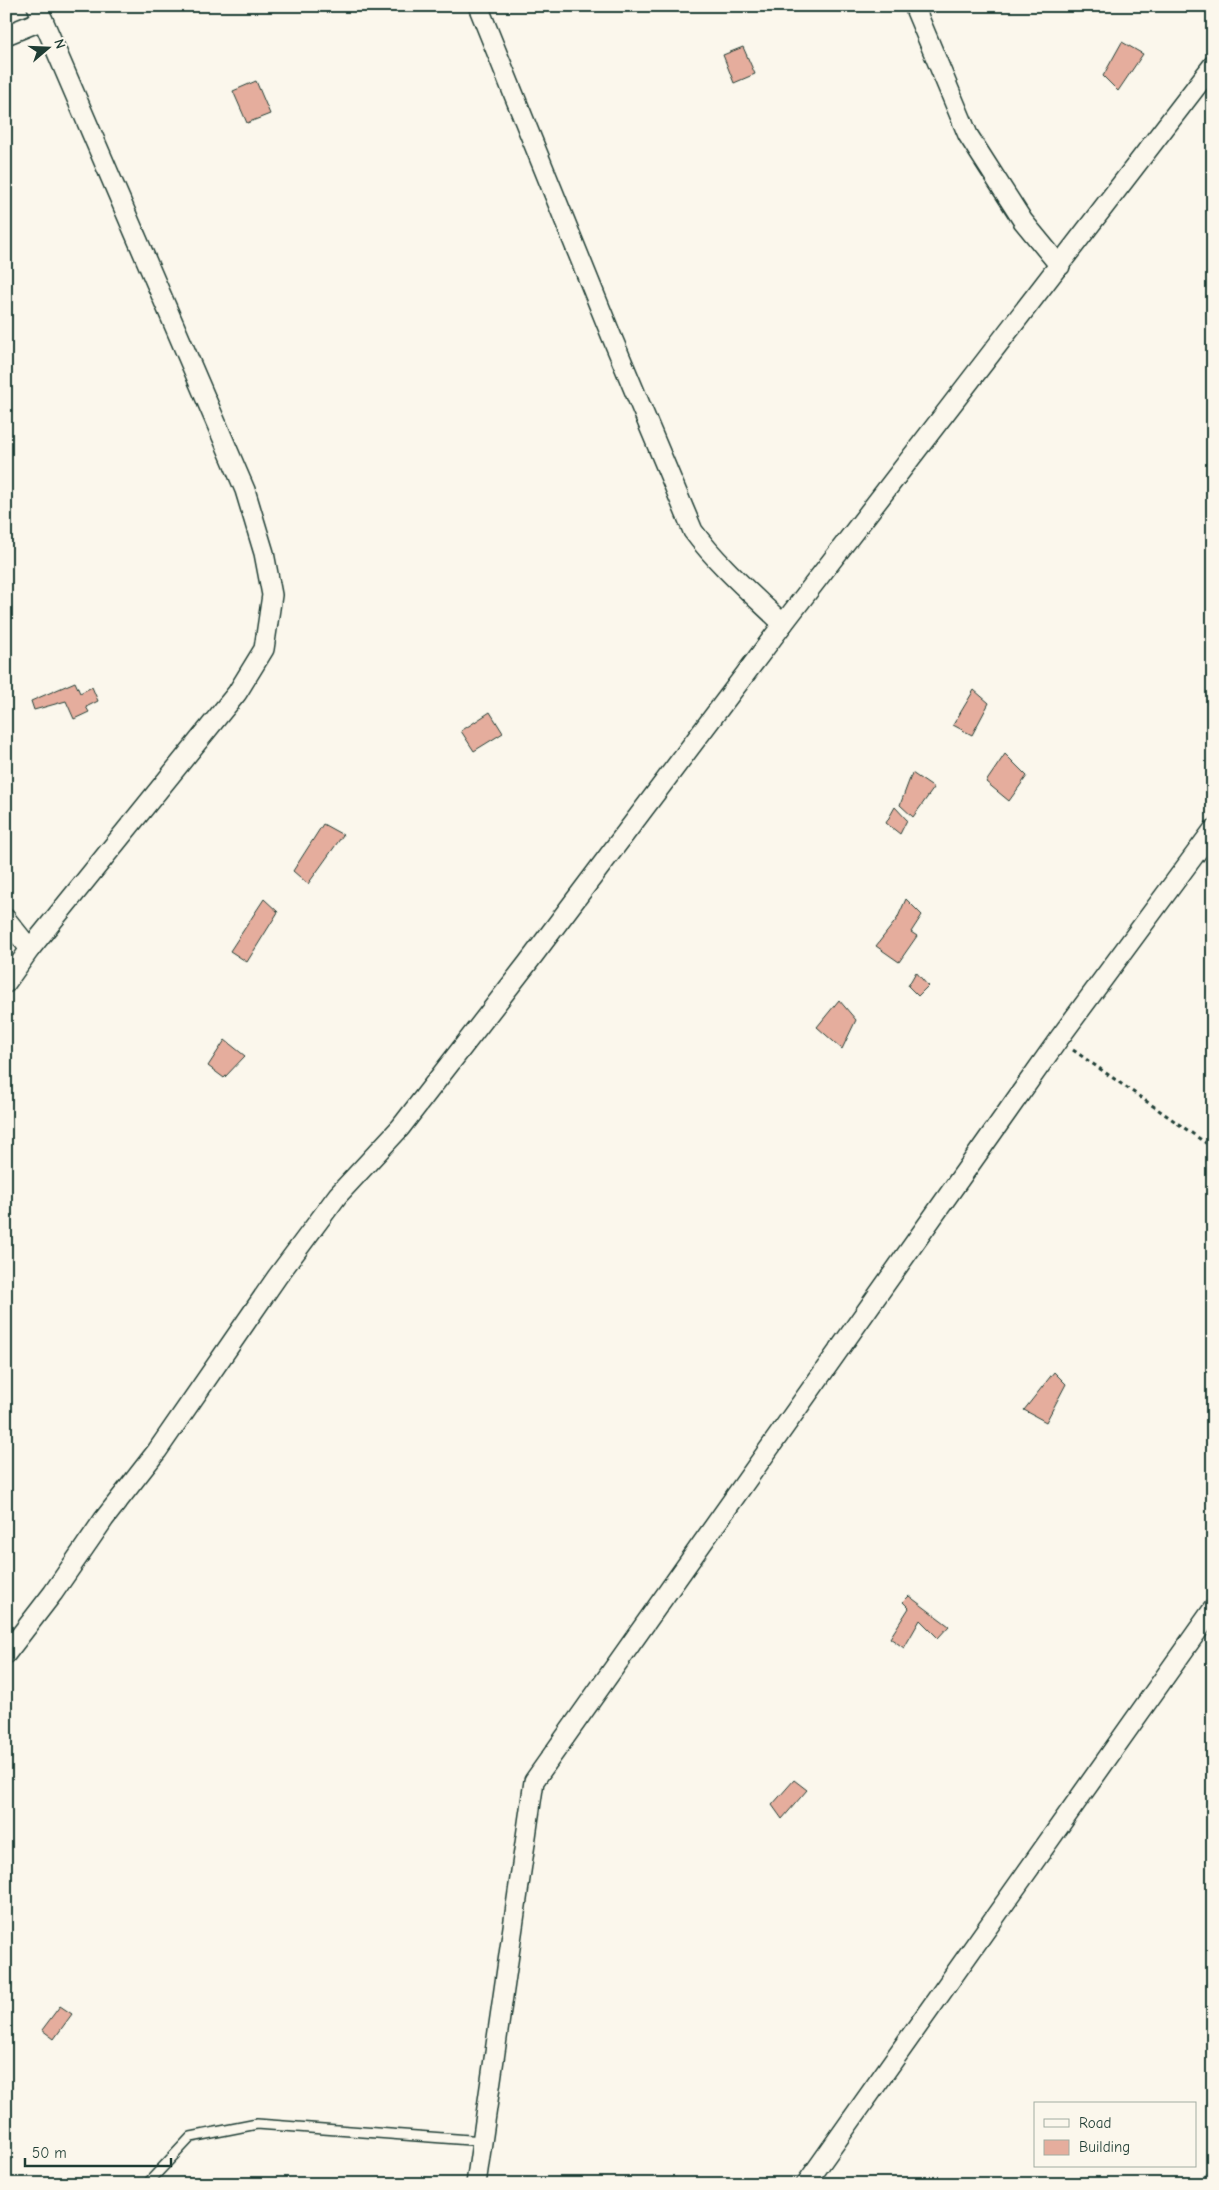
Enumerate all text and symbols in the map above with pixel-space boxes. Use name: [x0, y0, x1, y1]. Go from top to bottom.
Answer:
north arrow: [22, 22, 72, 72]
text: N: [50, 37, 69, 51]
legend: [1034, 2102, 1196, 2168]
text: Road: [1079, 2114, 1111, 2132]
scale bar: [25, 2135, 171, 2167]
text: Building: [1079, 2138, 1130, 2156]
text: 50 m: [32, 2144, 67, 2162]

